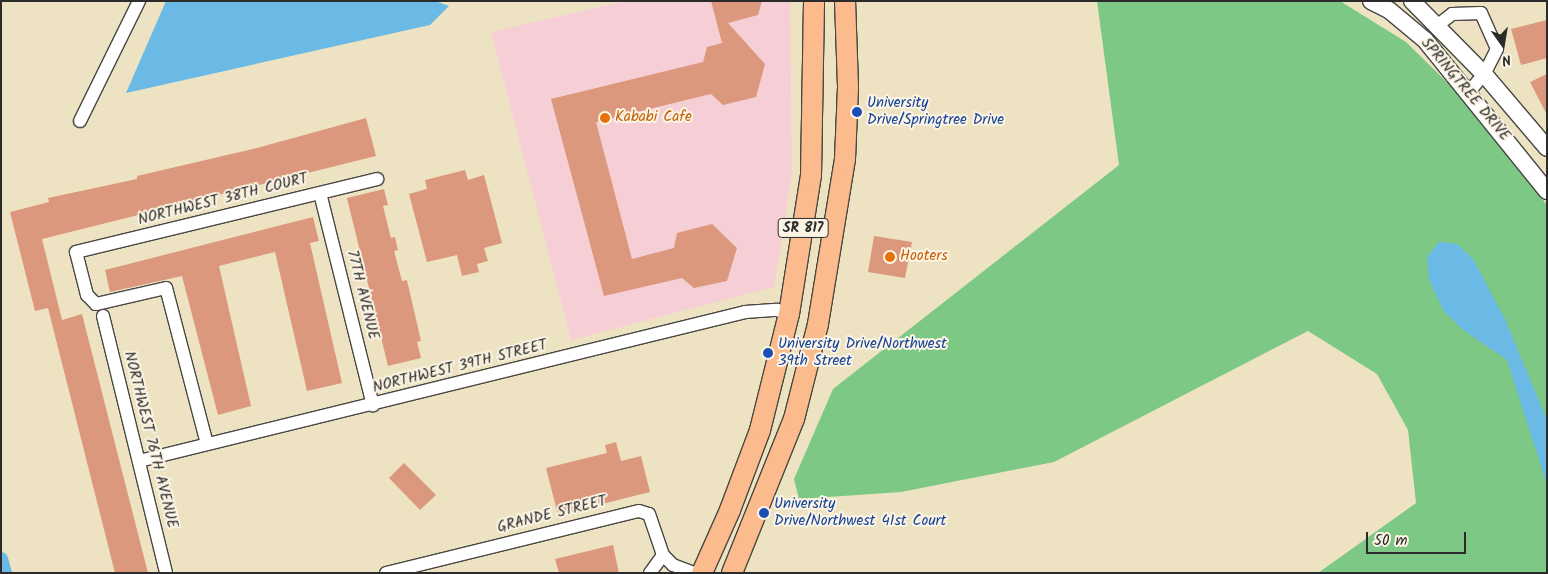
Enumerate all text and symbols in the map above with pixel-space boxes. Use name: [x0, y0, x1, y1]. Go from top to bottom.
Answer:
north arrow: [1478, 20, 1528, 70]
street label: SPRINGTREE DRIVE: [1417, 35, 1513, 145]
place label: University Drive/Springtree Drive: [867, 94, 1004, 129]
marker: University Drive/Springtree Drive: [851, 106, 863, 118]
place label: Kababi Cafe: [615, 109, 692, 127]
marker: Kababi Cafe: [599, 112, 611, 124]
street label: NORTHWEST 38TH COURT: [136, 170, 310, 230]
road number: SR 817: [777, 217, 829, 240]
street label: 77TH AVENUE: [342, 248, 382, 342]
place label: Hooters: [900, 248, 948, 266]
marker: Hooters: [884, 251, 896, 263]
place label: University Drive/Northwest 39th Street: [778, 335, 947, 370]
street label: NORTHWEST 39TH STREET: [371, 337, 549, 397]
marker: University Drive/Northwest 39th Street: [762, 347, 774, 359]
street label: NORTHWEST 76TH AVENUE: [119, 350, 181, 530]
street label: GRANDE STREET: [495, 493, 609, 537]
place label: University Drive/Northwest 41st Court: [774, 495, 946, 530]
marker: University Drive/Northwest 41st Court: [758, 507, 770, 519]
scale bar: [1368, 522, 1468, 554]
text: 50 m: [1374, 529, 1408, 553]

